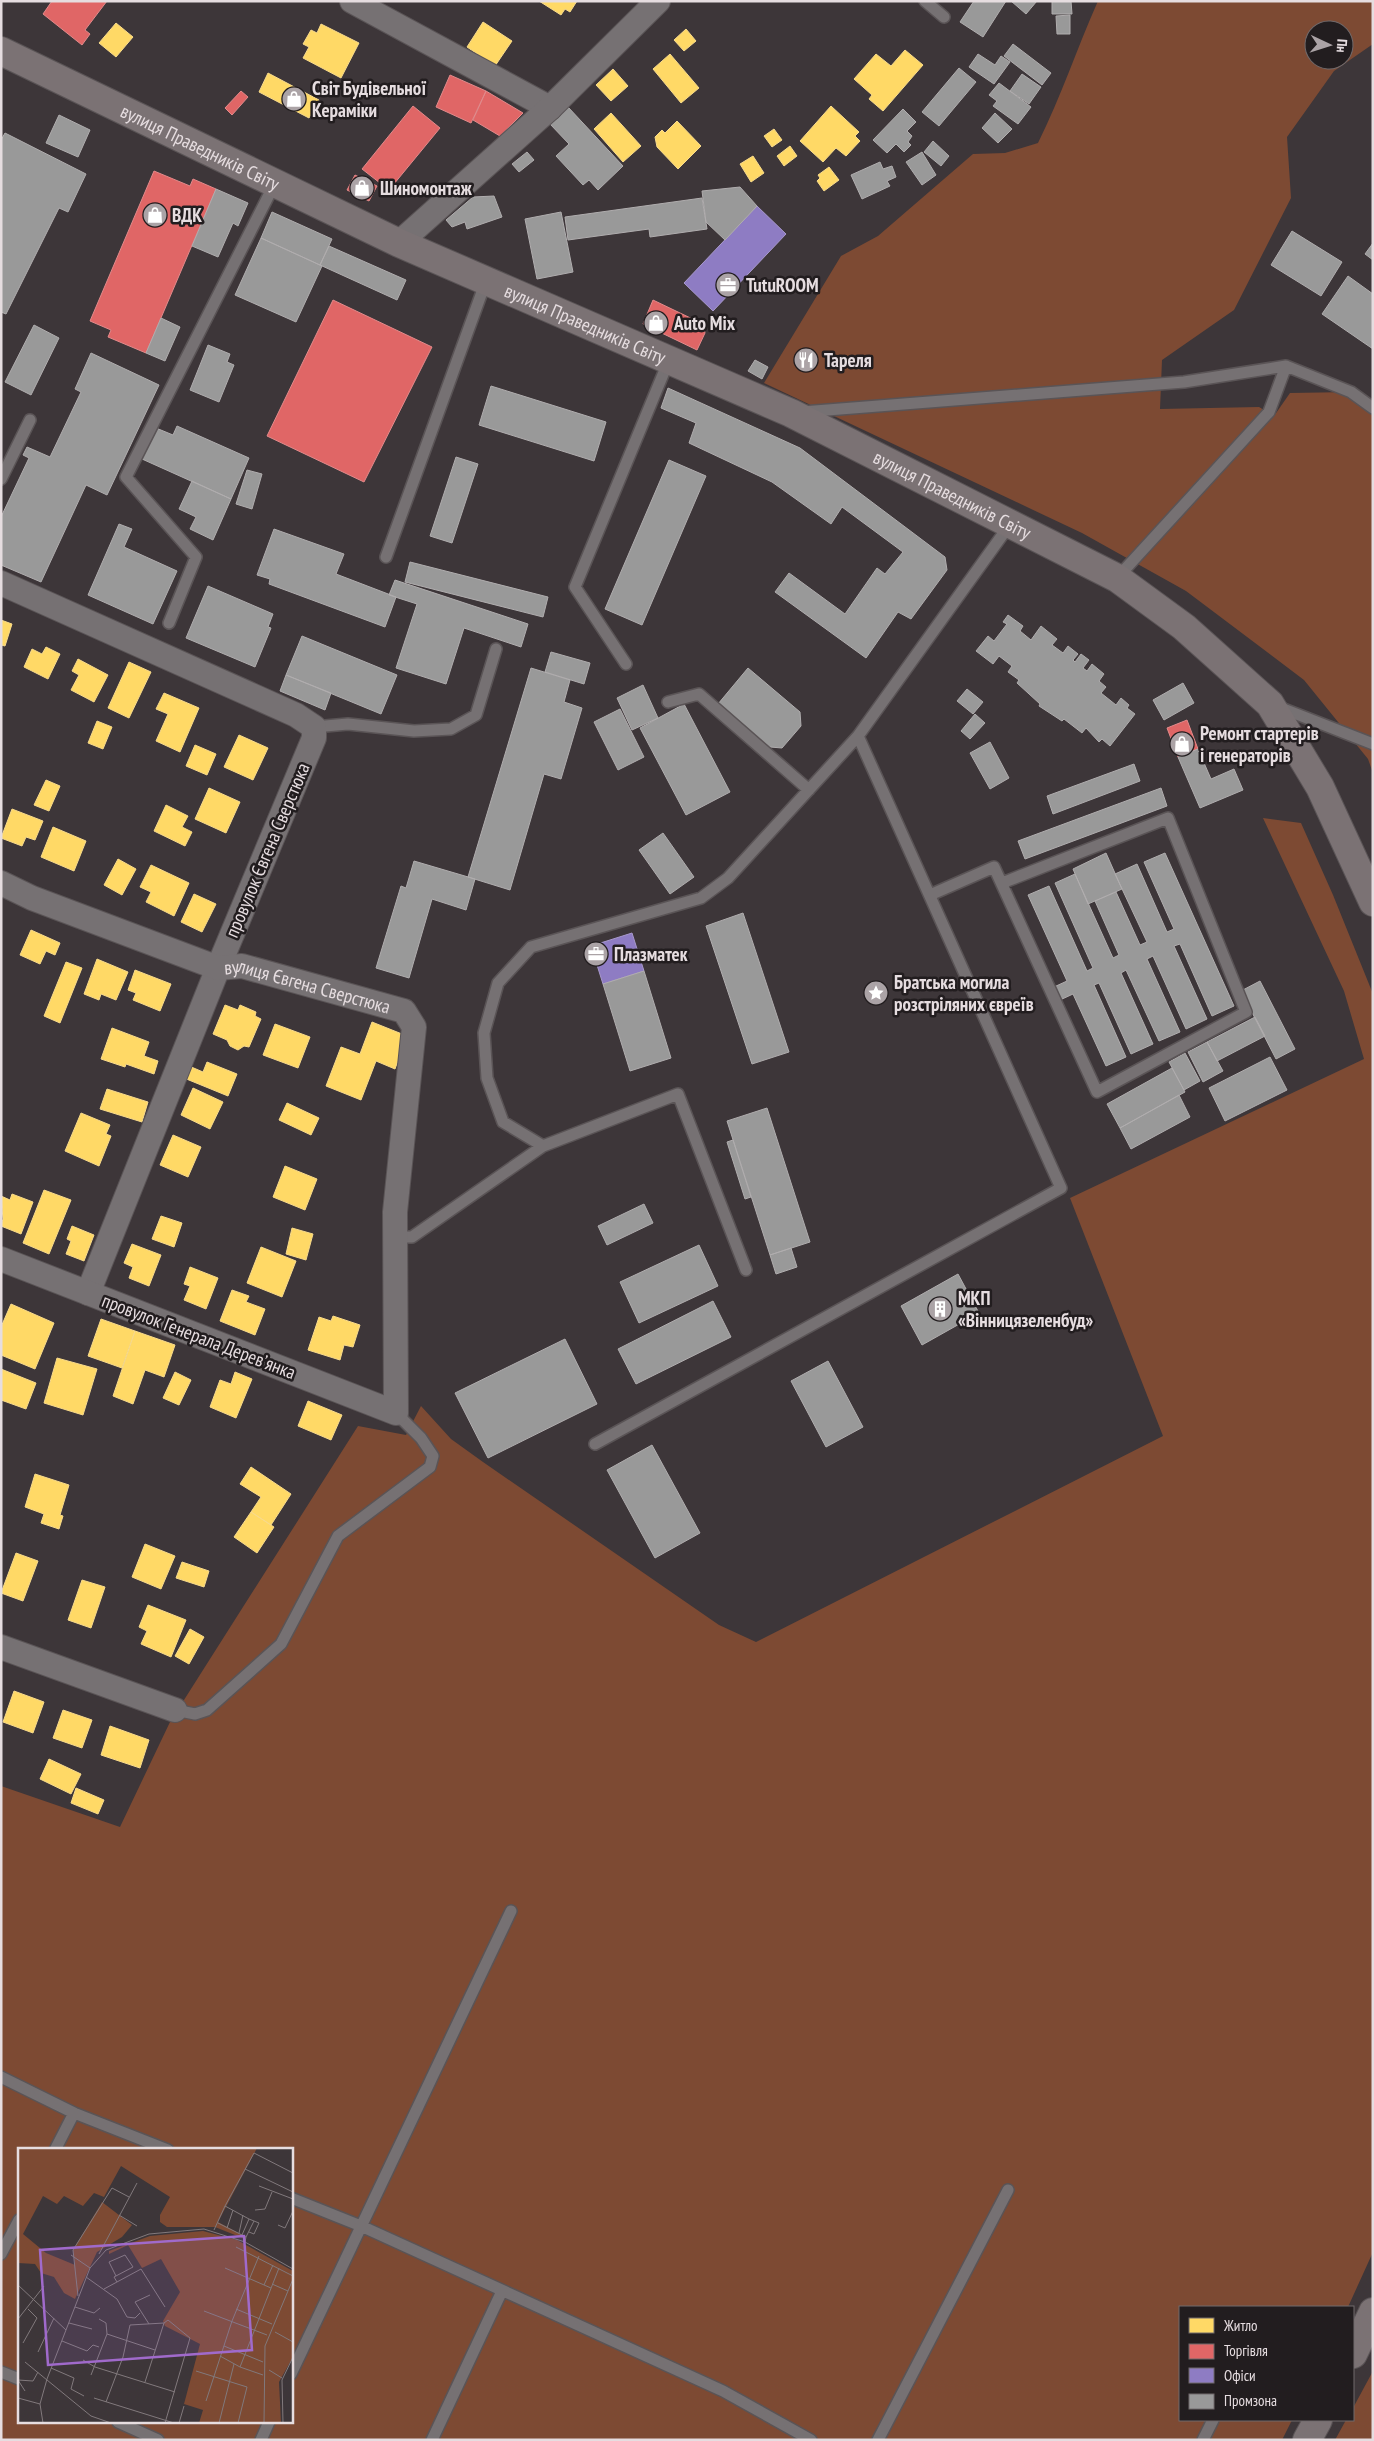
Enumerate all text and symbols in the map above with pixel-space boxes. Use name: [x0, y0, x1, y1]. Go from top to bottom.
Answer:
north arrow: [1304, 20, 1354, 70]
text: Пн: [1333, 39, 1351, 53]
place label: Світ Будівельної Кераміки: [312, 76, 426, 122]
shop icon: Світ Будівельної Кераміки: [281, 86, 307, 112]
street label: вулиця Праведників Світу: [117, 99, 284, 196]
shop icon: Шиномонтаж: [349, 175, 375, 201]
place label: Шиномонтаж: [380, 176, 473, 200]
shop icon: ВДК: [142, 202, 168, 228]
place label: ВДК: [172, 203, 202, 227]
office icon: TutuROOM: [715, 272, 741, 298]
place label: TutuROOM: [746, 273, 819, 297]
street label: вулиця Праведників Світу: [501, 278, 670, 370]
shop icon: Auto Mix: [643, 310, 669, 336]
place label: Auto Mix: [673, 311, 736, 335]
restaurant icon: Тареля: [793, 347, 819, 373]
place label: Тареля: [824, 348, 872, 372]
street label: вулиця Праведників Світу: [870, 445, 1036, 545]
place label: Ремонт стартерів і генераторів: [1200, 721, 1319, 767]
shop icon: Ремонт стартерів і генераторів: [1169, 731, 1195, 757]
street label: провулок Євгена Сверстюка: [219, 759, 315, 941]
office icon: Плазматек: [583, 941, 609, 967]
place label: Плазматек: [614, 942, 688, 966]
street label: вулиця Євгена Сверстюка: [223, 953, 393, 1019]
place label: Братська могила розстріляних євреїв: [894, 970, 1034, 1016]
place icon: Братська могила розстріляних євреїв: [863, 980, 889, 1006]
place label: МКП «Вінницязеленбуд»: [958, 1286, 1094, 1332]
street label: провулок Генерала Деревʼянка: [99, 1288, 299, 1384]
building icon: МКП «Вінницязеленбуд»: [927, 1296, 953, 1322]
inset map: [18, 2148, 292, 2424]
legend: [1179, 2306, 1354, 2421]
text: Житло: [1223, 2316, 1258, 2335]
text: Торгівля: [1224, 2341, 1268, 2360]
text: Офіси: [1224, 2366, 1256, 2385]
text: Промзона: [1224, 2391, 1277, 2410]

